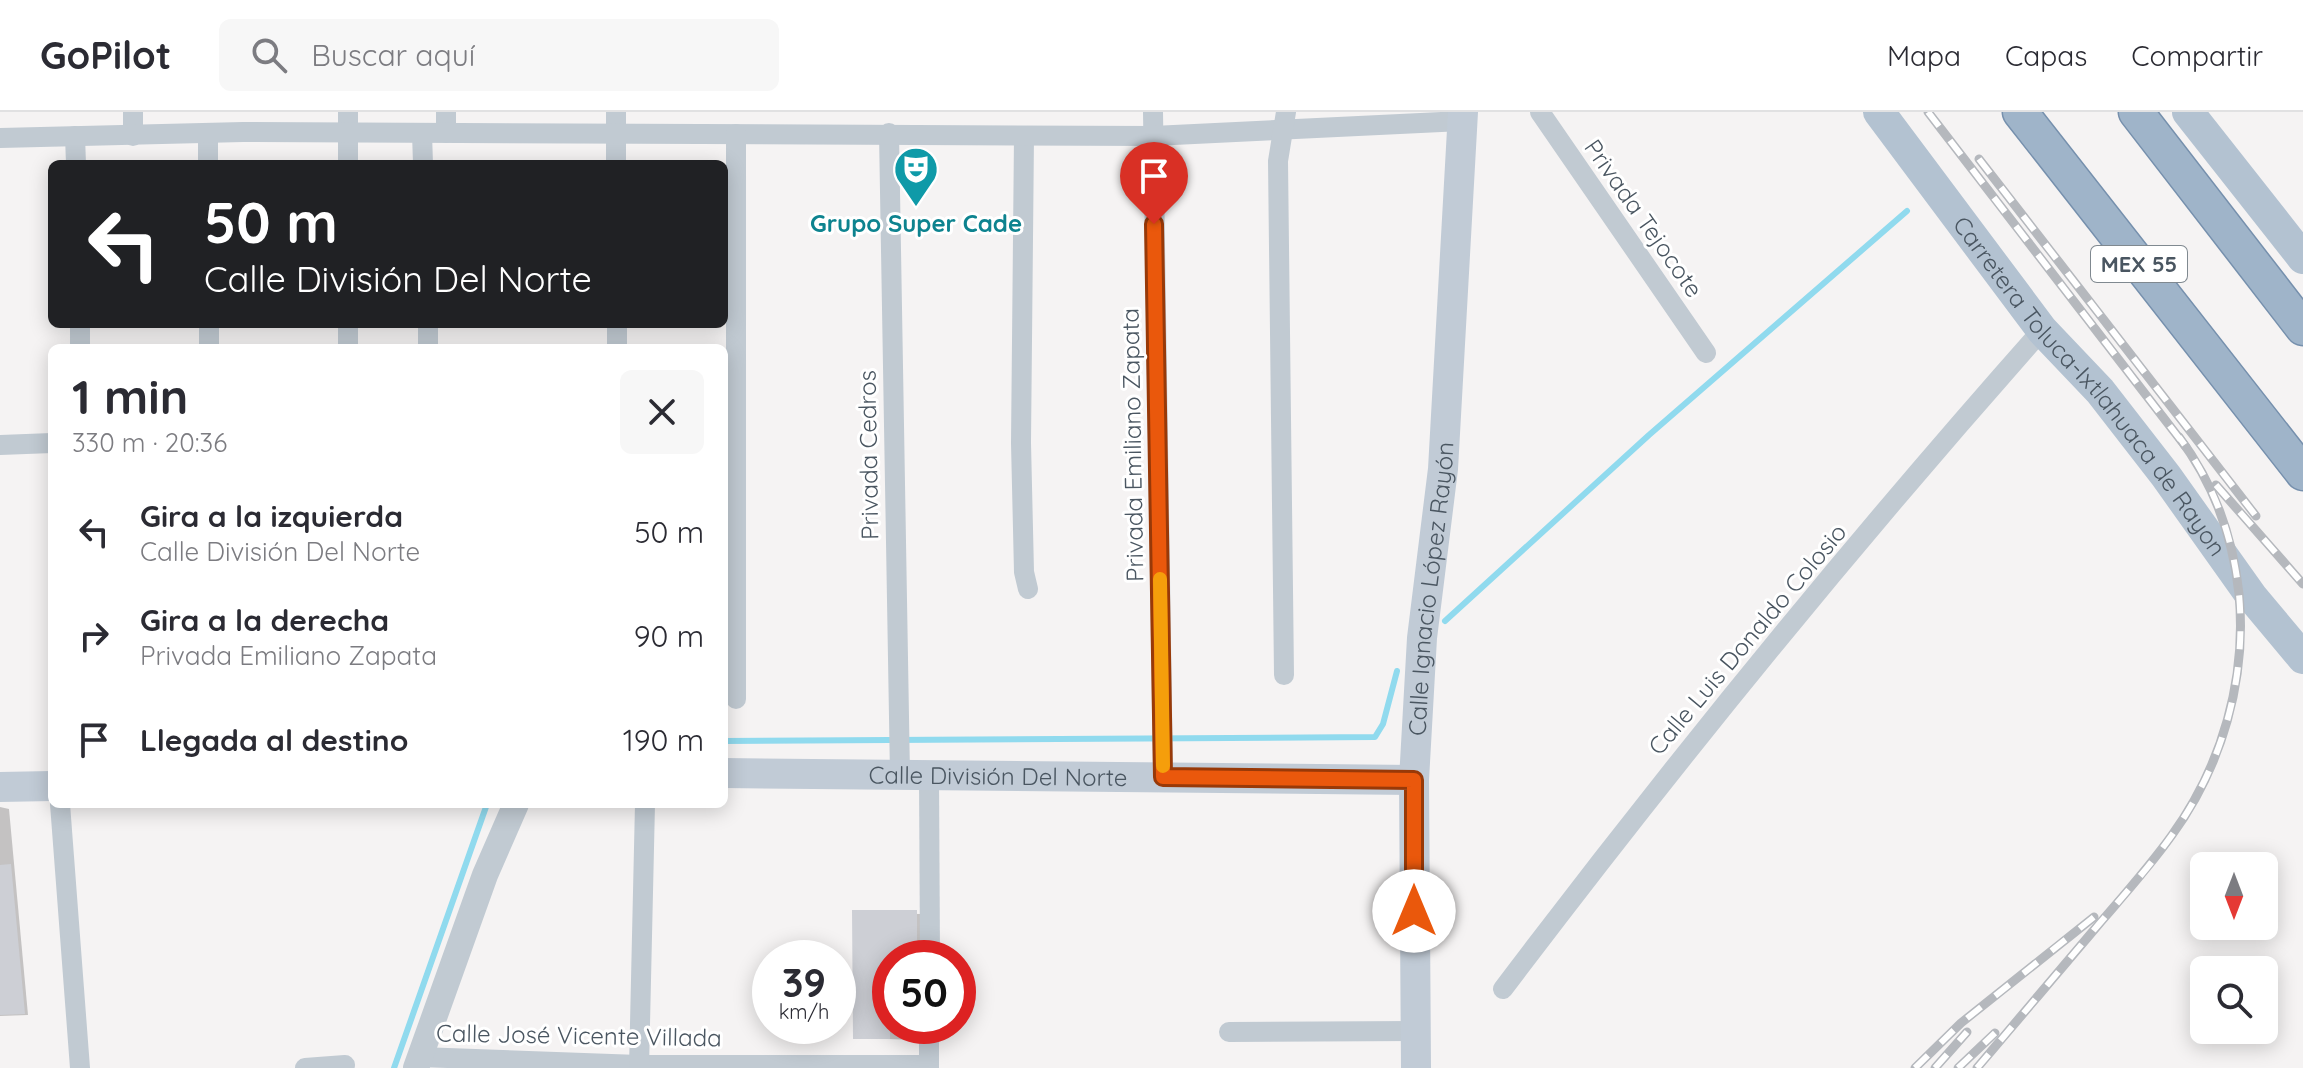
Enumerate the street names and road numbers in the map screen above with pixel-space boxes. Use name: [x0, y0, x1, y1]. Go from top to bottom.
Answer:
street label: Privada Tejocote: [1578, 133, 1710, 303]
street label: Carretera Toluca-Ixtlahuaca de Rayon: [1947, 210, 2233, 562]
road number: MEX 55: [2091, 246, 2187, 282]
street label: Privada Emiliano Zapata: [1115, 308, 1149, 582]
street label: Privada Cedros: [852, 370, 884, 540]
street label: Calle Ignacio López Rayón: [1402, 441, 1459, 737]
street label: Calle Luis Donaldo Colosio: [1641, 517, 1853, 761]
street label: Calle División Del Norte: [868, 759, 1127, 792]
street label: Calle José Vicente Villada: [436, 1018, 722, 1052]

